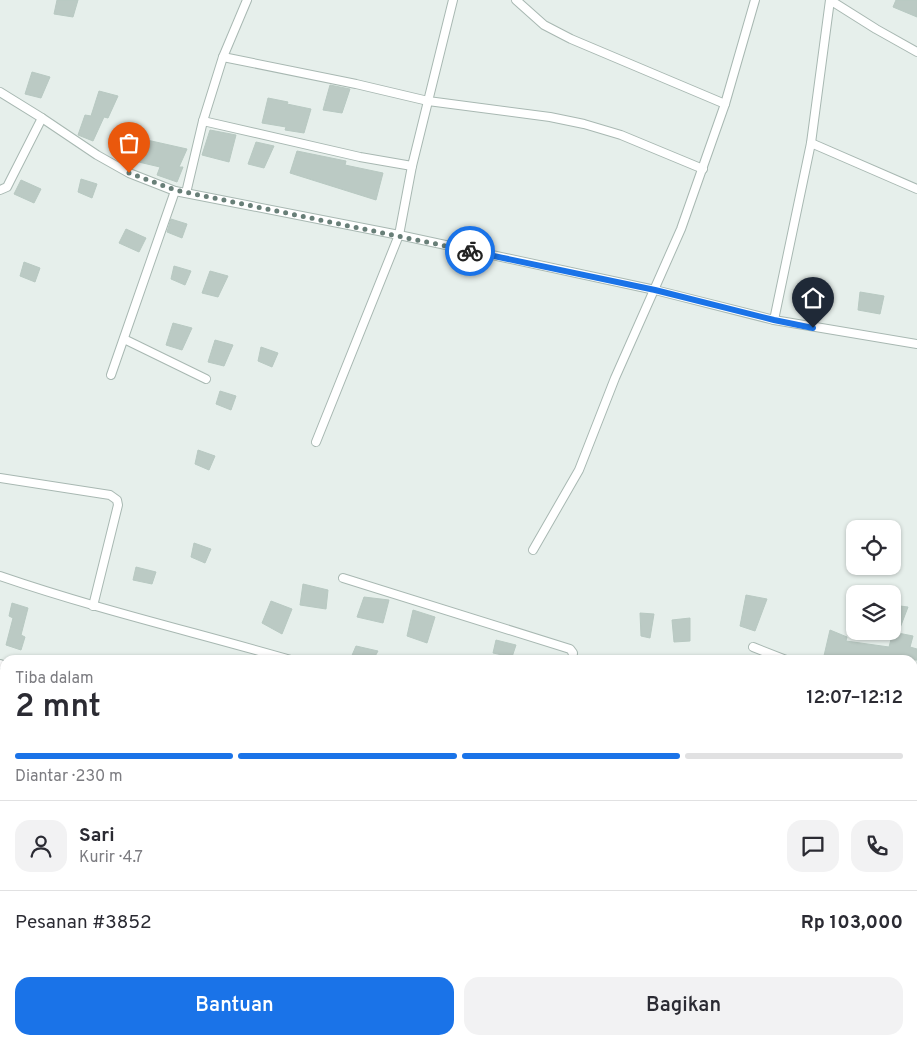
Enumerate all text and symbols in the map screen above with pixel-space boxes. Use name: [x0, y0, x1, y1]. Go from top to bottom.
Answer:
pin: [108, 122, 150, 173]
icon: bag: [115, 129, 143, 157]
courier: [445, 226, 495, 276]
icon: bike: [456, 237, 484, 265]
pin: [792, 277, 834, 328]
icon: home: [799, 284, 827, 312]
map controls: [846, 520, 901, 640]
button: locate: [846, 520, 901, 575]
button: layers: [846, 585, 901, 640]
text: Tiba dalam: [15, 669, 94, 689]
text: 12:07–12:12: [806, 686, 903, 710]
text: 2 mnt: [15, 688, 101, 728]
text: Diantar · 230 m: [15, 767, 122, 787]
button: person: [15, 820, 67, 872]
button: chat: [787, 820, 839, 872]
button: phone: [851, 820, 903, 872]
text: Sari: [79, 824, 115, 848]
text: Kurir · 4.7: [79, 848, 143, 868]
text: Pesanan #3852: [15, 911, 152, 935]
text: Rp 103,000: [801, 911, 903, 935]
button: Bantuan: [15, 977, 454, 1035]
button: Bagikan: [464, 977, 903, 1035]

